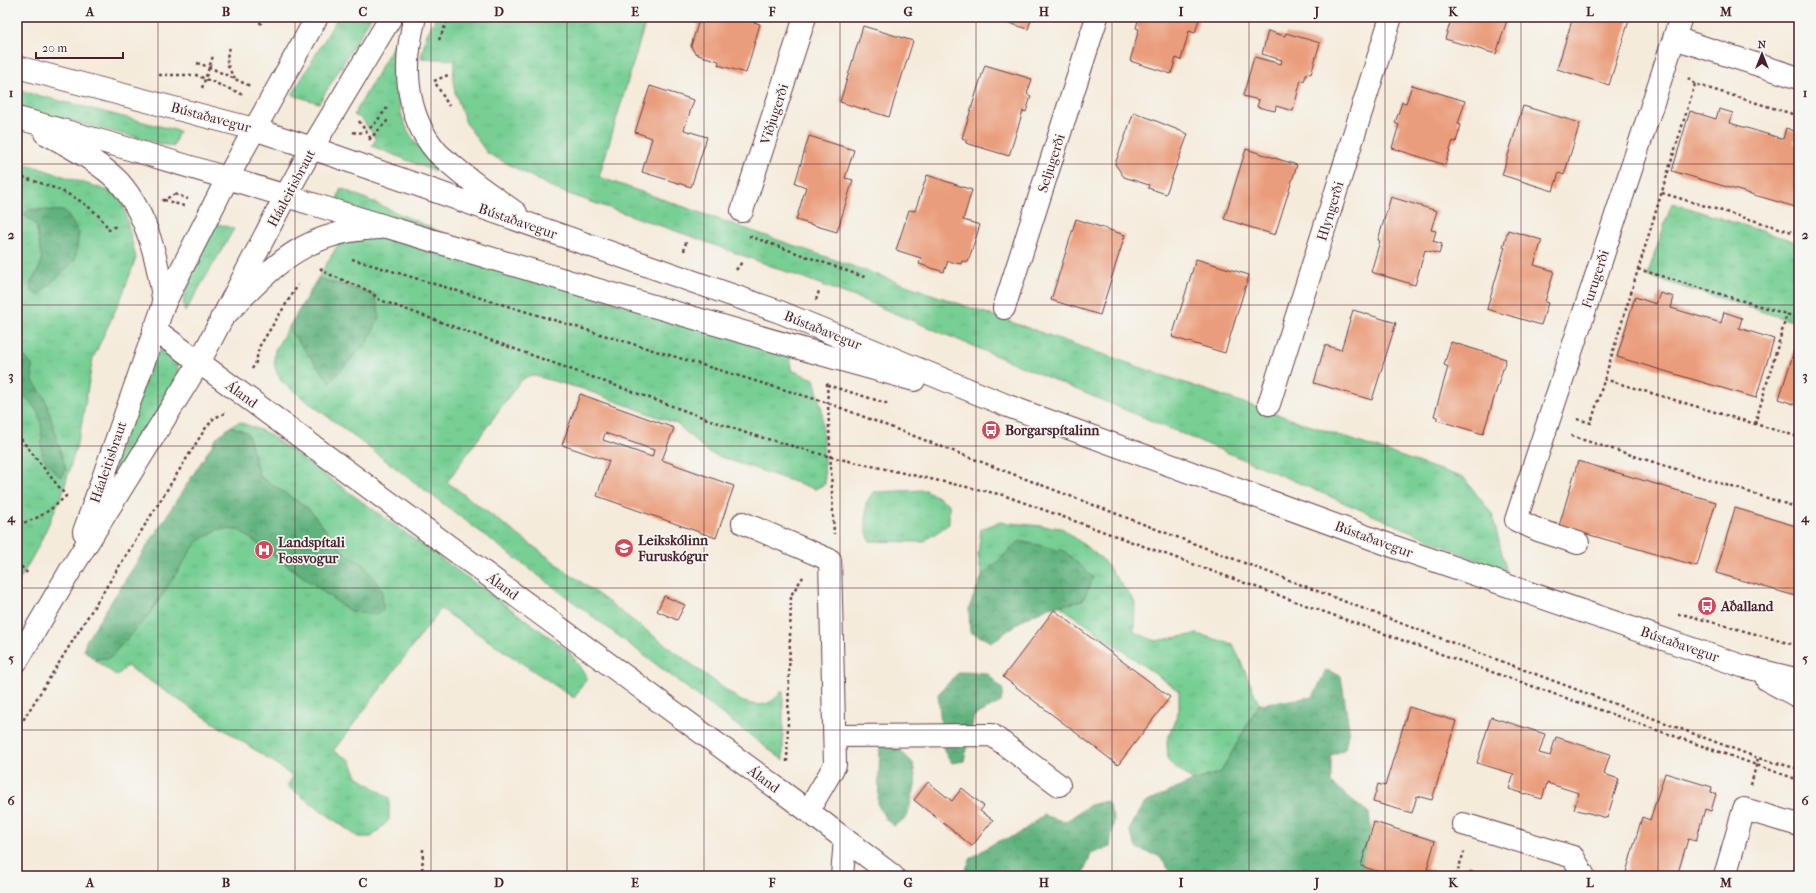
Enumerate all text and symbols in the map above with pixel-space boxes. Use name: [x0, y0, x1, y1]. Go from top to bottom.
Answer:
text: A: [85, 4, 95, 19]
text: B: [222, 4, 231, 19]
text: C: [359, 4, 368, 19]
text: D: [494, 4, 504, 19]
text: E: [631, 4, 639, 19]
text: F: [768, 4, 776, 19]
text: G: [903, 4, 913, 19]
text: H: [1039, 4, 1050, 19]
text: I: [1178, 4, 1184, 19]
text: J: [1313, 4, 1320, 20]
text: K: [1448, 4, 1459, 19]
text: L: [1586, 4, 1595, 19]
text: M: [1719, 4, 1732, 19]
scale bar: [36, 34, 123, 60]
north arrow: [1742, 34, 1782, 74]
text: N: [1758, 38, 1767, 51]
text: 20 m: [42, 41, 67, 55]
street label: Viðjugerði: [756, 82, 792, 148]
text: 1: [9, 85, 14, 100]
text: 1: [1803, 85, 1808, 100]
street label: Bústaðavegur: [169, 99, 253, 136]
street label: Seljugerði: [1034, 132, 1069, 195]
street label: Háaleitisbraut: [264, 146, 319, 230]
street label: Hlyngerði: [1313, 179, 1348, 243]
street label: Bústaðavegur: [476, 200, 559, 243]
text: 2: [8, 227, 15, 242]
text: 2: [1802, 227, 1809, 242]
street label: Furugerði: [1578, 248, 1613, 311]
street label: Bústaðavegur: [782, 307, 864, 354]
text: 3: [8, 368, 14, 384]
text: 3: [1802, 368, 1808, 384]
street label: Áland: [222, 376, 262, 412]
street label: Háaleitisbraut: [87, 419, 130, 505]
bus stop icon: Borgarspítalinn: [980, 419, 1002, 441]
place label: Borgarspítalinn: [1005, 422, 1100, 439]
text: 4: [6, 510, 16, 526]
text: 4: [1800, 510, 1810, 526]
street label: Bústaðavegur: [1332, 517, 1415, 562]
place label: Leikskólinn Furuskógur: [637, 532, 709, 565]
place label: Landspítali Fossvogur: [277, 534, 346, 567]
school or university icon: Leikskólinn Furuskógur: [613, 537, 635, 559]
hospital icon: Landspítali Fossvogur: [253, 539, 275, 561]
street label: Áland: [483, 568, 523, 604]
bus stop icon: Aðalland: [1696, 595, 1718, 617]
place label: Aðalland: [1720, 598, 1775, 615]
street label: Bústaðavegur: [1638, 623, 1721, 666]
text: 5: [8, 651, 14, 666]
text: 5: [1802, 651, 1808, 666]
street label: Áland: [744, 761, 784, 797]
text: 6: [7, 793, 15, 808]
text: 6: [1801, 793, 1809, 808]
text: A: [85, 875, 95, 890]
text: B: [222, 875, 231, 890]
text: C: [359, 875, 368, 890]
text: D: [494, 875, 504, 890]
text: E: [631, 875, 639, 890]
text: F: [768, 875, 776, 890]
text: G: [903, 875, 913, 890]
text: H: [1039, 875, 1050, 890]
text: I: [1178, 875, 1184, 890]
text: J: [1313, 875, 1320, 891]
text: K: [1448, 875, 1459, 890]
text: L: [1586, 875, 1595, 890]
text: M: [1719, 875, 1732, 890]

